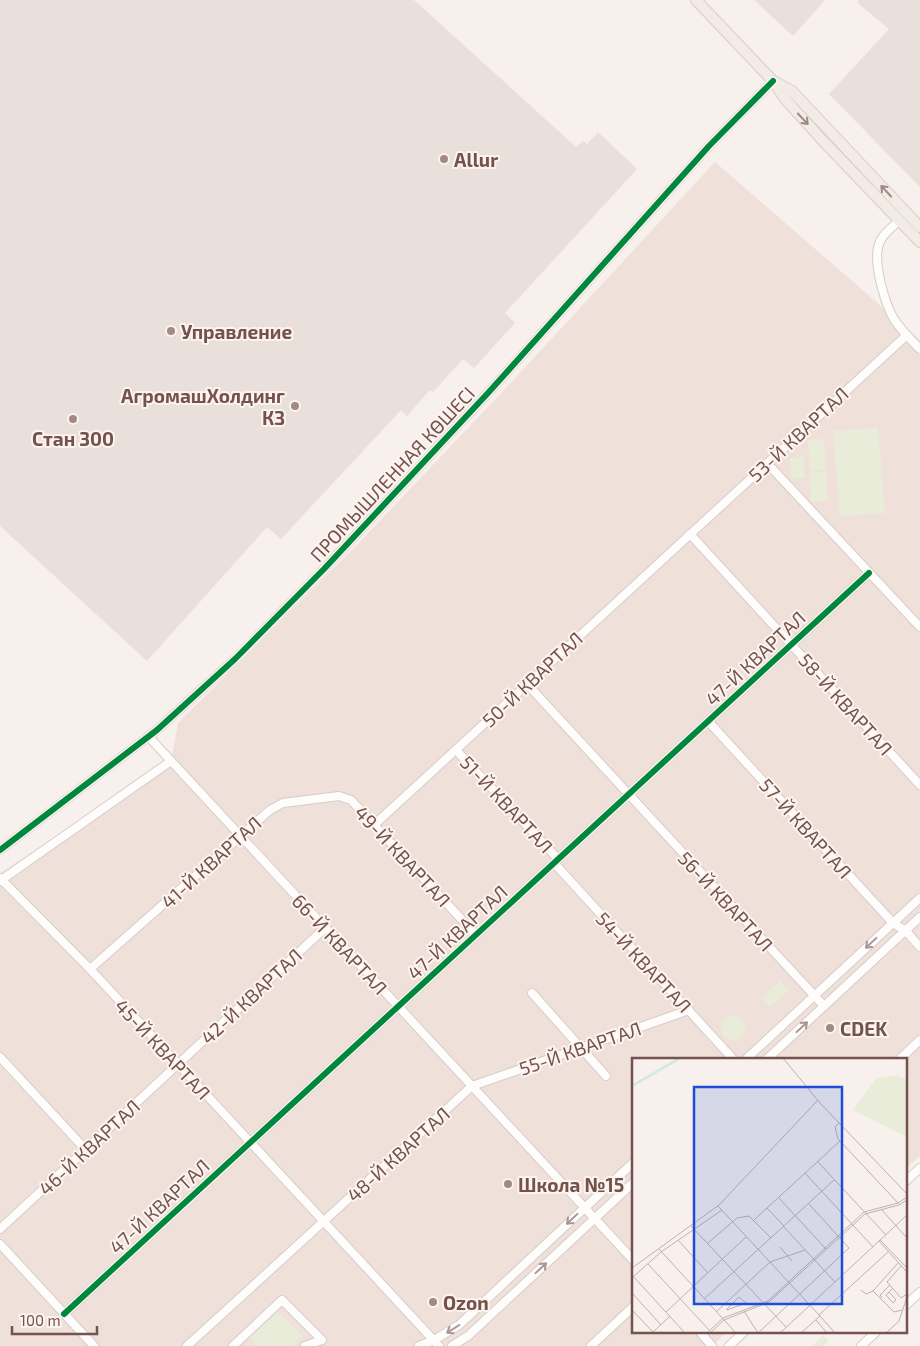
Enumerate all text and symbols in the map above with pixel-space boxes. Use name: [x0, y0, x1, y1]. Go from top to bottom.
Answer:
one-way arrow: [797, 113, 809, 126]
place label: Allur: [454, 148, 498, 171]
marker: Allur: [438, 153, 450, 165]
one-way arrow: [880, 185, 892, 198]
place label: Управление: [181, 320, 292, 343]
marker: Управление: [165, 325, 177, 337]
street label: ПРОМЫШЛЕННАЯ КӨШЕСІ: [305, 382, 479, 566]
street label: 53-Й КВАРТАЛ: [743, 382, 853, 486]
place label: АгромашХолдинг КЗ: [121, 384, 285, 429]
marker: АгромашХолдинг КЗ: [289, 400, 301, 412]
marker: Стан 300: [67, 413, 79, 425]
place label: Стан 300: [32, 427, 114, 450]
street label: 47-Й КВАРТАЛ: [700, 606, 810, 710]
street label: 50-Й КВАРТАЛ: [477, 627, 587, 731]
street label: 58-Й КВАРТАЛ: [794, 648, 898, 760]
street label: 51-Й КВАРТАЛ: [456, 750, 558, 858]
street label: 57-Й КВАРТАЛ: [755, 773, 857, 883]
street label: 49-Й КВАРТАЛ: [350, 801, 456, 911]
street label: 41-Й КВАРТАЛ: [156, 811, 266, 913]
street label: 56-Й КВАРТАЛ: [674, 846, 778, 956]
street label: 47-Й КВАРТАЛ: [402, 880, 512, 984]
street label: 66-Й КВАРТАЛ: [288, 889, 392, 999]
street label: 54-Й КВАРТАЛ: [592, 907, 696, 1017]
one-way arrow: [865, 937, 878, 949]
street label: 42-Й КВАРТАЛ: [196, 943, 306, 1049]
street label: 45-Й КВАРТАЛ: [111, 994, 215, 1104]
street label: 55-Й КВАРТАЛ: [516, 1016, 644, 1080]
place label: CDEK: [840, 1017, 887, 1040]
one-way arrow: [795, 1021, 808, 1033]
marker: CDEK: [824, 1022, 836, 1034]
inset map: [632, 1058, 908, 1334]
street label: 46-Й КВАРТАЛ: [34, 1094, 144, 1200]
street label: 48-Й КВАРТАЛ: [342, 1102, 454, 1206]
street label: 47-Й КВАРТАЛ: [104, 1154, 214, 1258]
place label: Школа №15: [518, 1173, 624, 1196]
marker: Школа №15: [502, 1178, 514, 1190]
one-way arrow: [566, 1213, 579, 1225]
one-way arrow: [535, 1262, 548, 1274]
place label: Ozon: [443, 1291, 489, 1314]
marker: Ozon: [427, 1296, 439, 1308]
scale bar: [12, 1304, 98, 1336]
text: 100 m: [20, 1311, 61, 1329]
one-way arrow: [446, 1324, 460, 1334]

